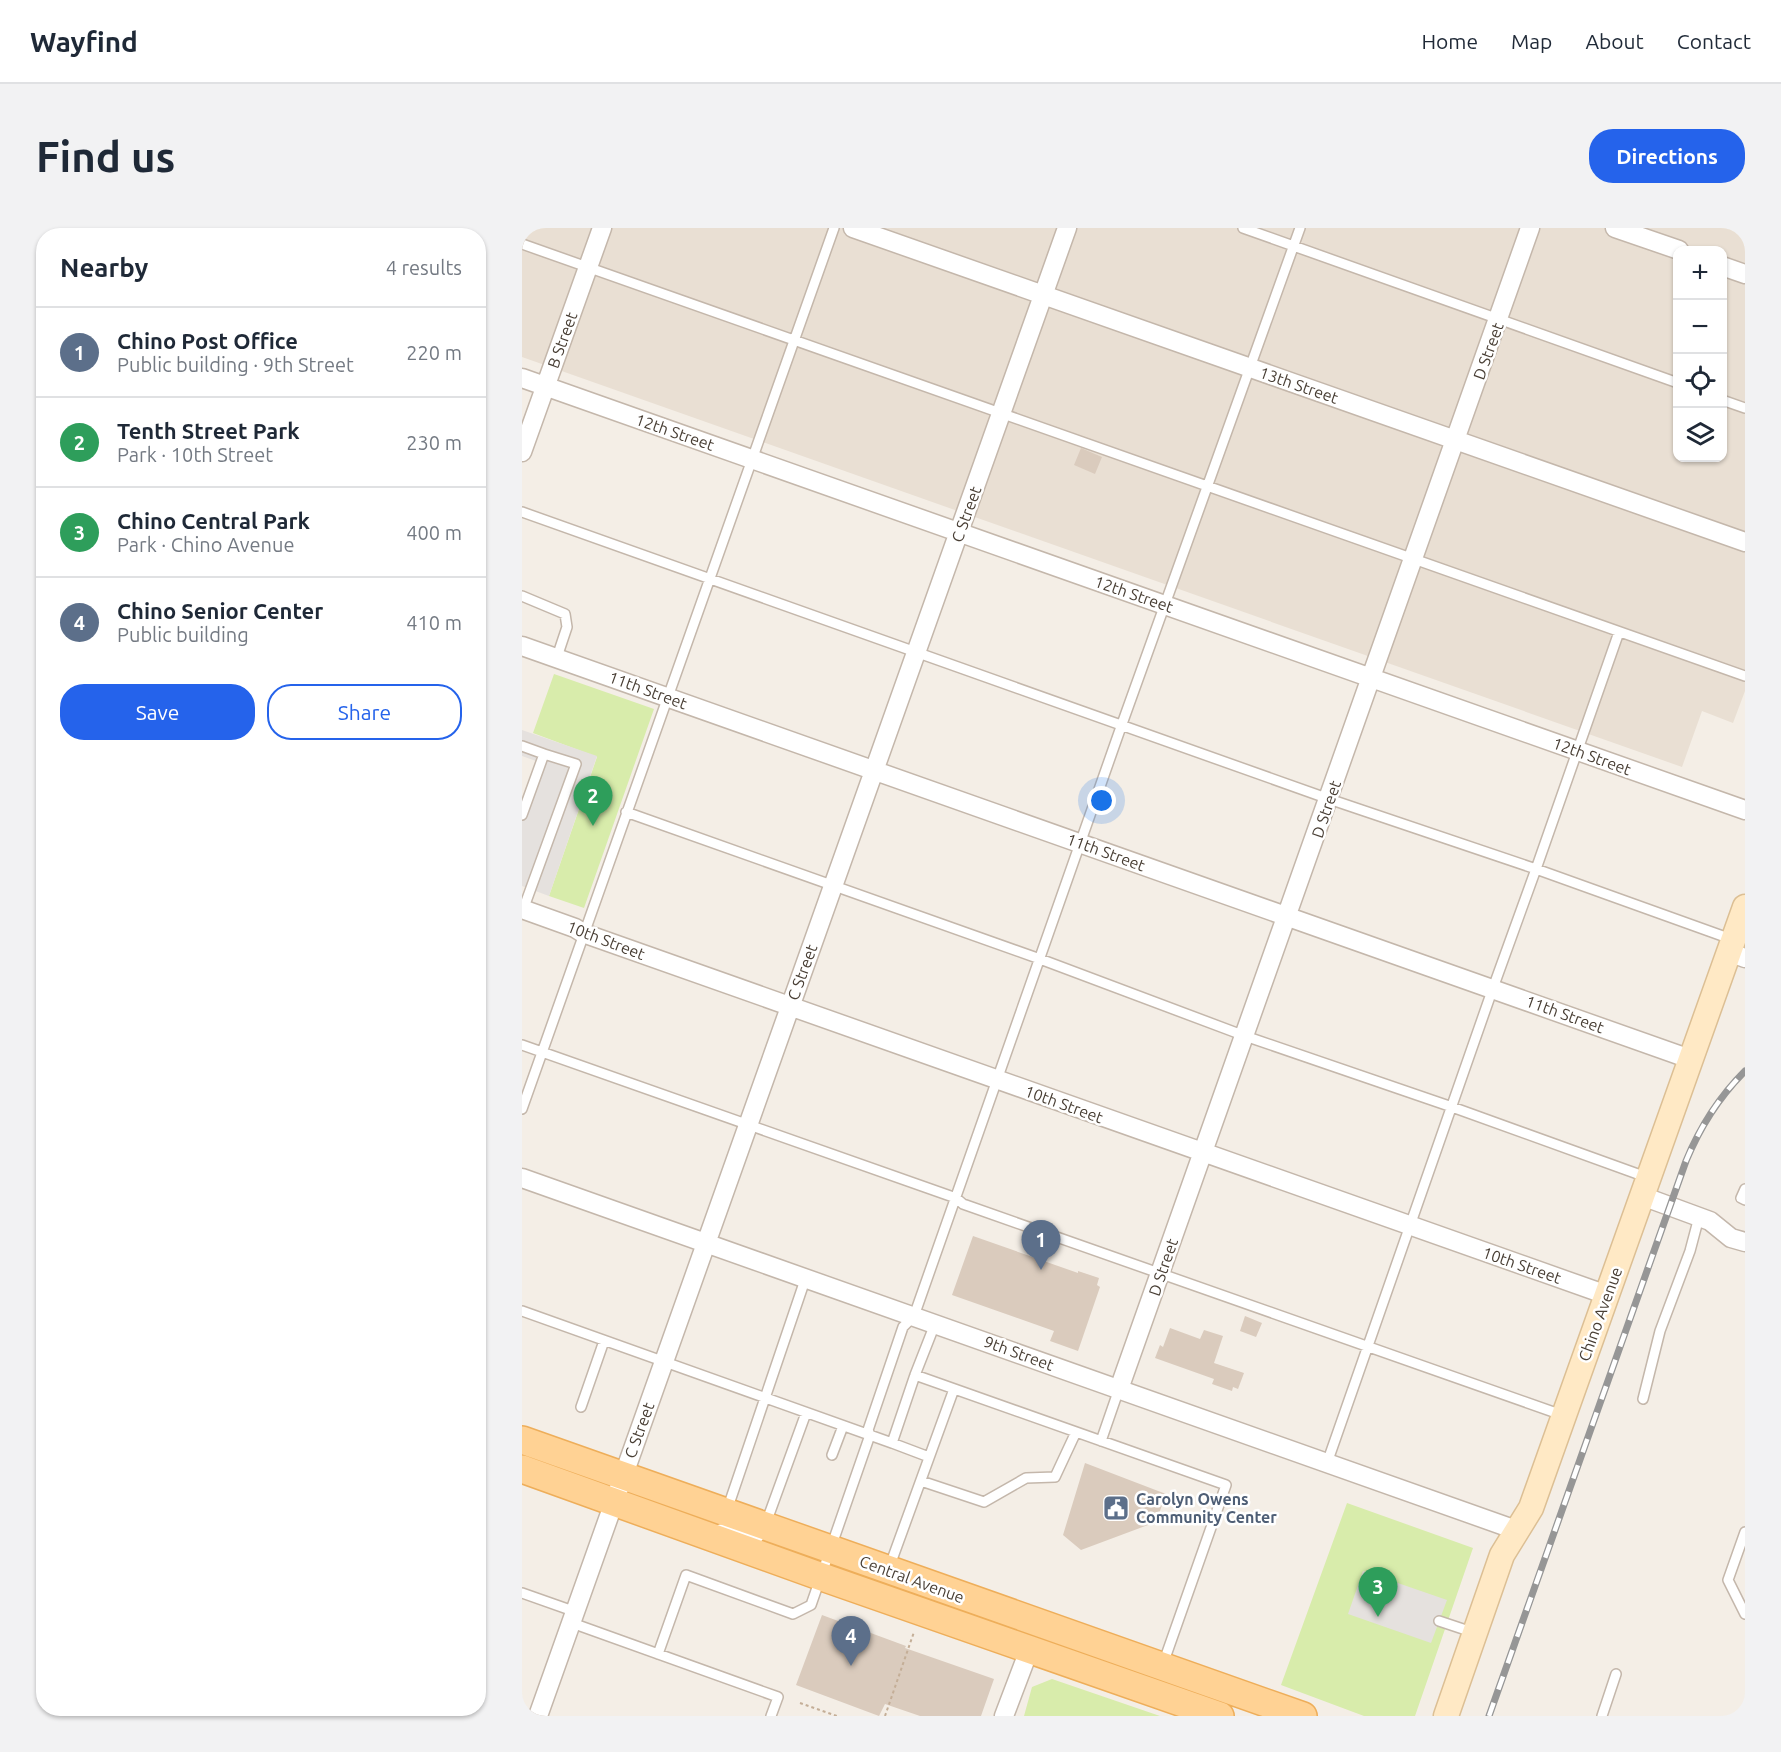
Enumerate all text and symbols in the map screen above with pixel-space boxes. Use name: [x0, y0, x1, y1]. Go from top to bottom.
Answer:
text: Wayfind: [30, 26, 138, 57]
text: Home: [1421, 29, 1478, 53]
text: Map: [1511, 29, 1552, 53]
text: About: [1585, 29, 1644, 53]
text: Contact: [1677, 29, 1751, 53]
button: Directions: [1589, 129, 1745, 183]
text: Find us: [36, 133, 175, 180]
map controls: [1673, 246, 1727, 462]
button: +: [1673, 246, 1727, 300]
text: Nearby: [60, 253, 148, 282]
text: 4 results: [386, 256, 462, 279]
button: −: [1673, 300, 1727, 354]
street label: B Street: [544, 309, 581, 371]
street label: D Street: [1469, 319, 1507, 382]
text: Chino Post Office: [117, 328, 298, 353]
text: 1: [74, 341, 85, 364]
text: 220 m: [406, 341, 462, 364]
text: Public building · 9th Street: [117, 353, 354, 376]
button: locate: [1673, 354, 1727, 408]
street label: 13th Street: [1257, 363, 1341, 407]
button: layers: [1673, 408, 1727, 462]
street label: 12th Street: [633, 410, 717, 454]
text: Tenth Street Park: [117, 418, 300, 443]
text: 2: [74, 431, 85, 454]
text: 230 m: [406, 431, 462, 454]
text: Park · 10th Street: [117, 443, 273, 466]
street label: C Street: [948, 483, 985, 544]
text: Chino Central Park: [117, 508, 310, 533]
text: 3: [74, 521, 85, 544]
text: 400 m: [406, 521, 462, 544]
text: Park · Chino Avenue: [117, 533, 294, 556]
street label: 12th Street: [1092, 572, 1176, 616]
text: Chino Senior Center: [117, 598, 323, 623]
text: 4: [74, 611, 85, 634]
text: 410 m: [406, 611, 462, 634]
text: Public building: [117, 623, 249, 646]
street label: 11th Street: [606, 668, 690, 713]
button: Save: [60, 684, 255, 740]
button: Share: [267, 684, 462, 740]
street label: 12th Street: [1550, 734, 1634, 779]
pin: 2: [574, 776, 612, 826]
street label: D Street: [1308, 777, 1344, 840]
your location: [1087, 786, 1116, 815]
street label: 11th Street: [1064, 830, 1148, 875]
street label: 10th Street: [565, 917, 648, 963]
street label: C Street: [784, 941, 821, 1002]
street label: 11th Street: [1523, 992, 1607, 1037]
street label: 10th Street: [1022, 1082, 1106, 1127]
pin: 1: [1022, 1220, 1060, 1270]
street label: D Street: [1145, 1235, 1181, 1298]
street label: 10th Street: [1480, 1243, 1564, 1287]
street label: Chino Avenue: [1575, 1264, 1625, 1364]
street label: 9th Street: [982, 1332, 1057, 1374]
street label: C Street: [621, 1399, 658, 1460]
place label: Carolyn Owens Community Center: [1136, 1490, 1277, 1526]
public building icon: Carolyn Owens Community Center: [1101, 1493, 1131, 1523]
street label: Central Avenue: [857, 1552, 967, 1606]
pin: 3: [1358, 1568, 1398, 1617]
pin: 4: [832, 1616, 870, 1666]

